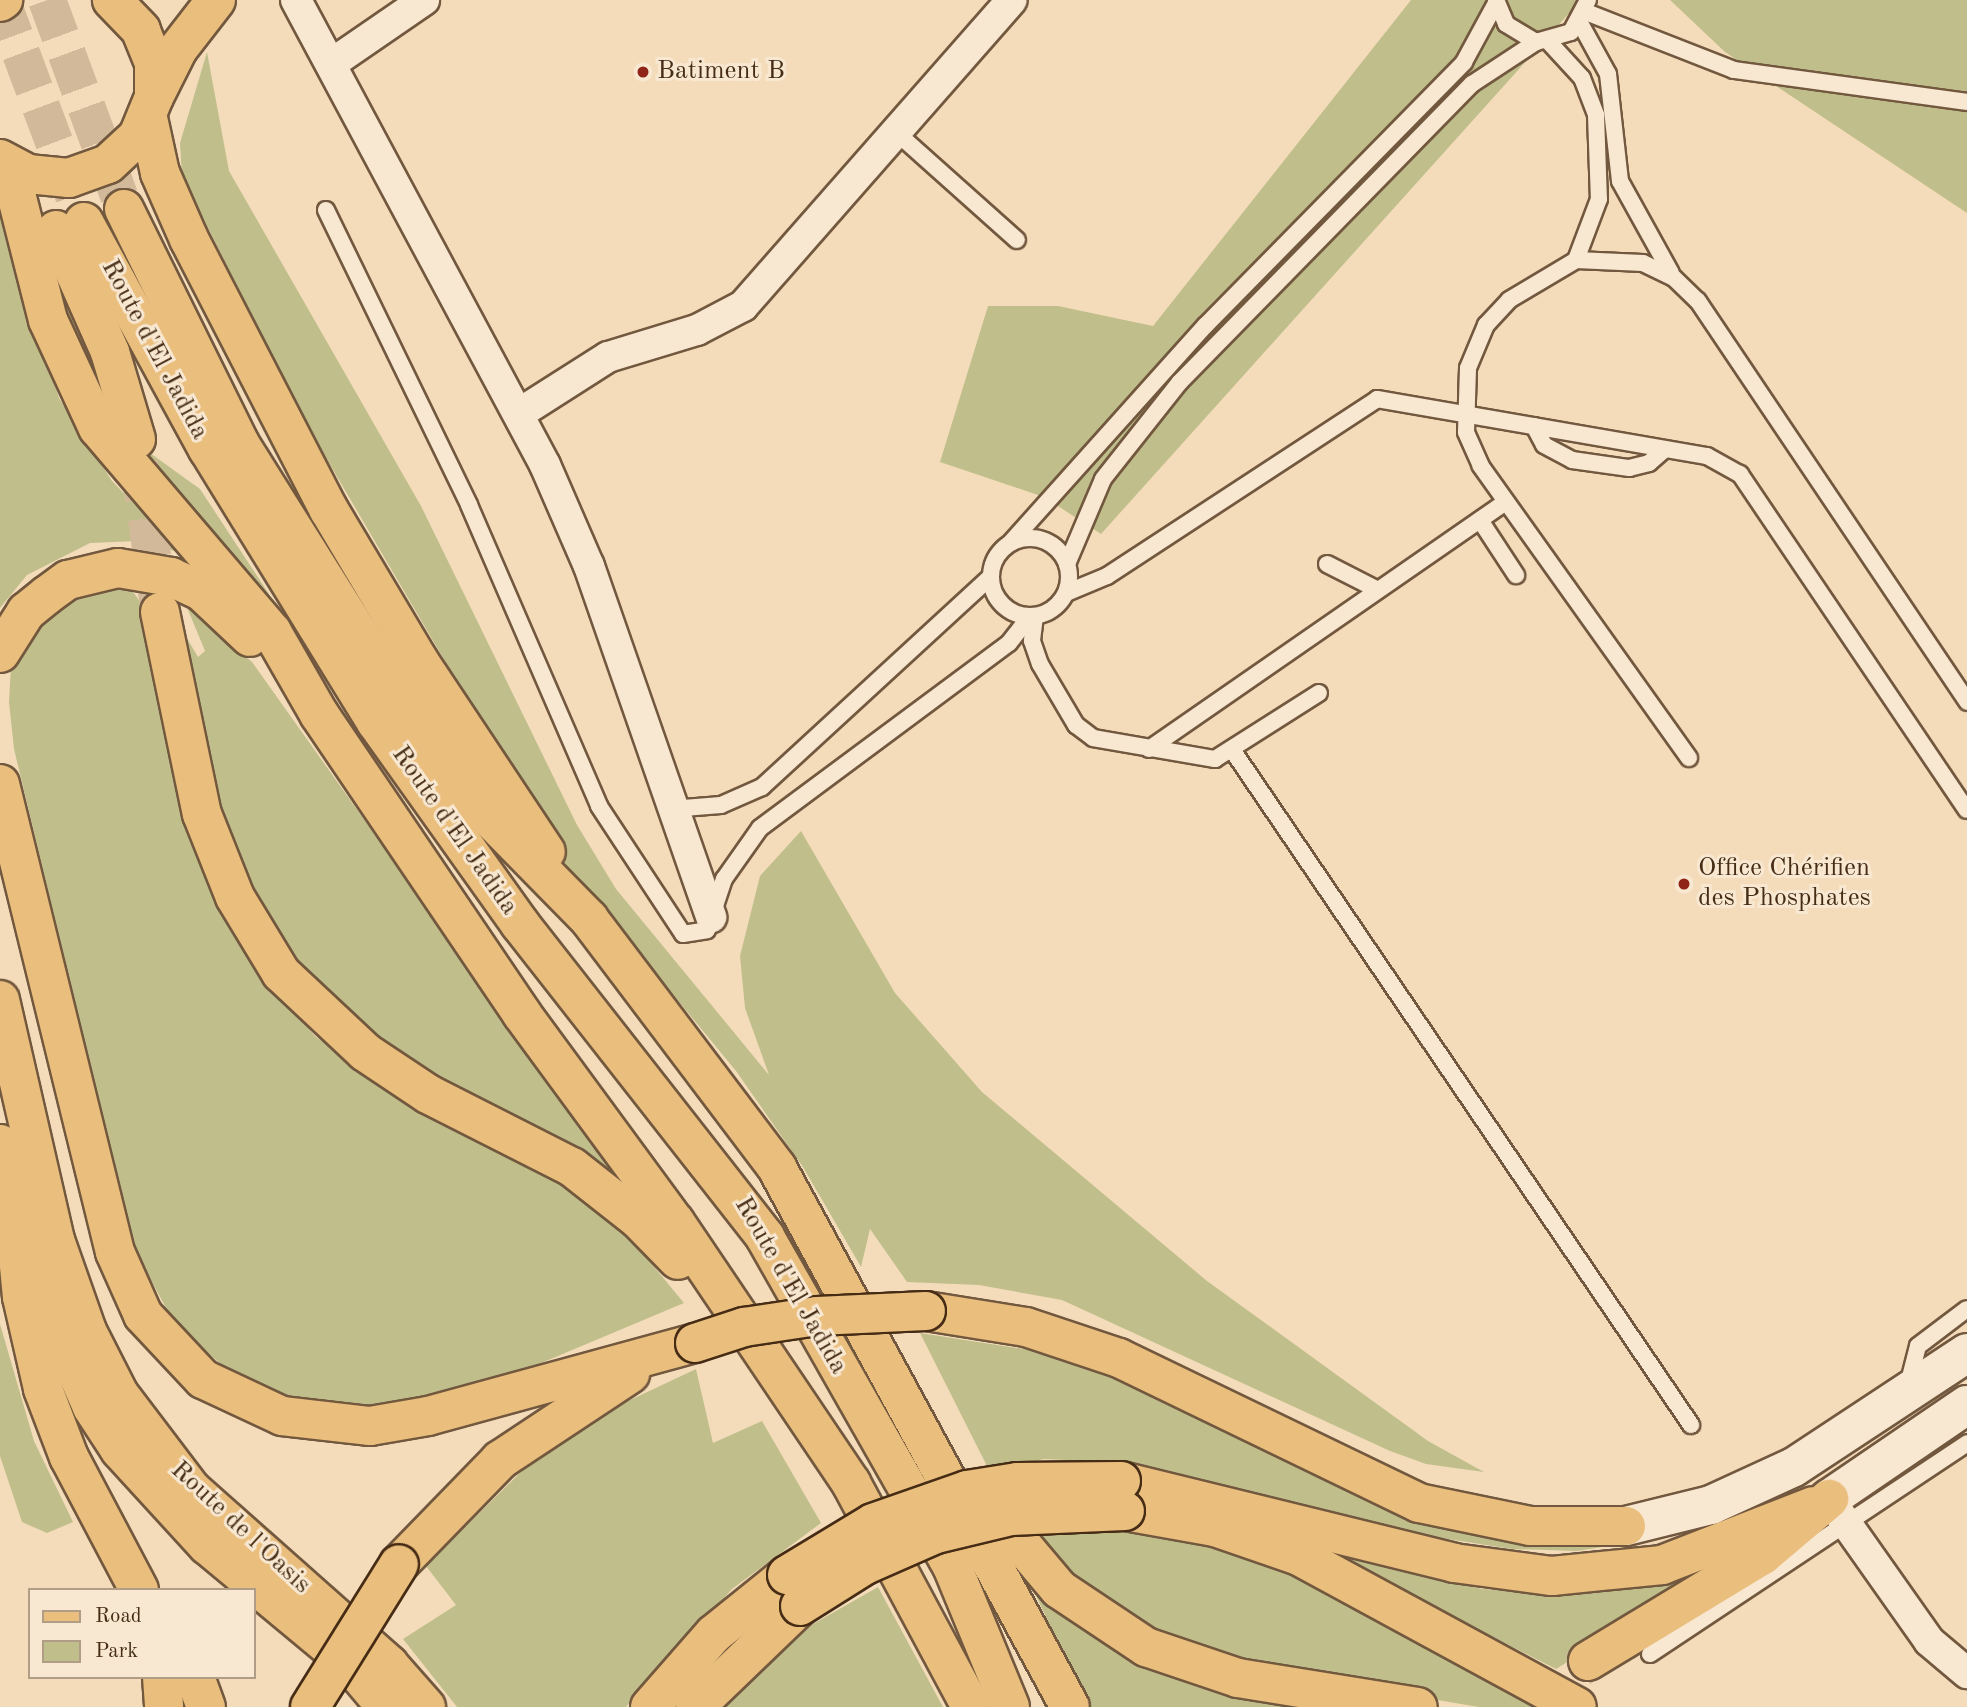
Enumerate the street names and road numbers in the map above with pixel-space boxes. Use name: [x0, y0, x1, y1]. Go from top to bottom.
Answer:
street label: Route d'El Jadida: [93, 255, 215, 445]
street label: Route d'El Jadida: [384, 740, 524, 922]
street label: Route d'El Jadida: [727, 1192, 853, 1380]
street label: Route de l'Oasis: [163, 1455, 317, 1601]

